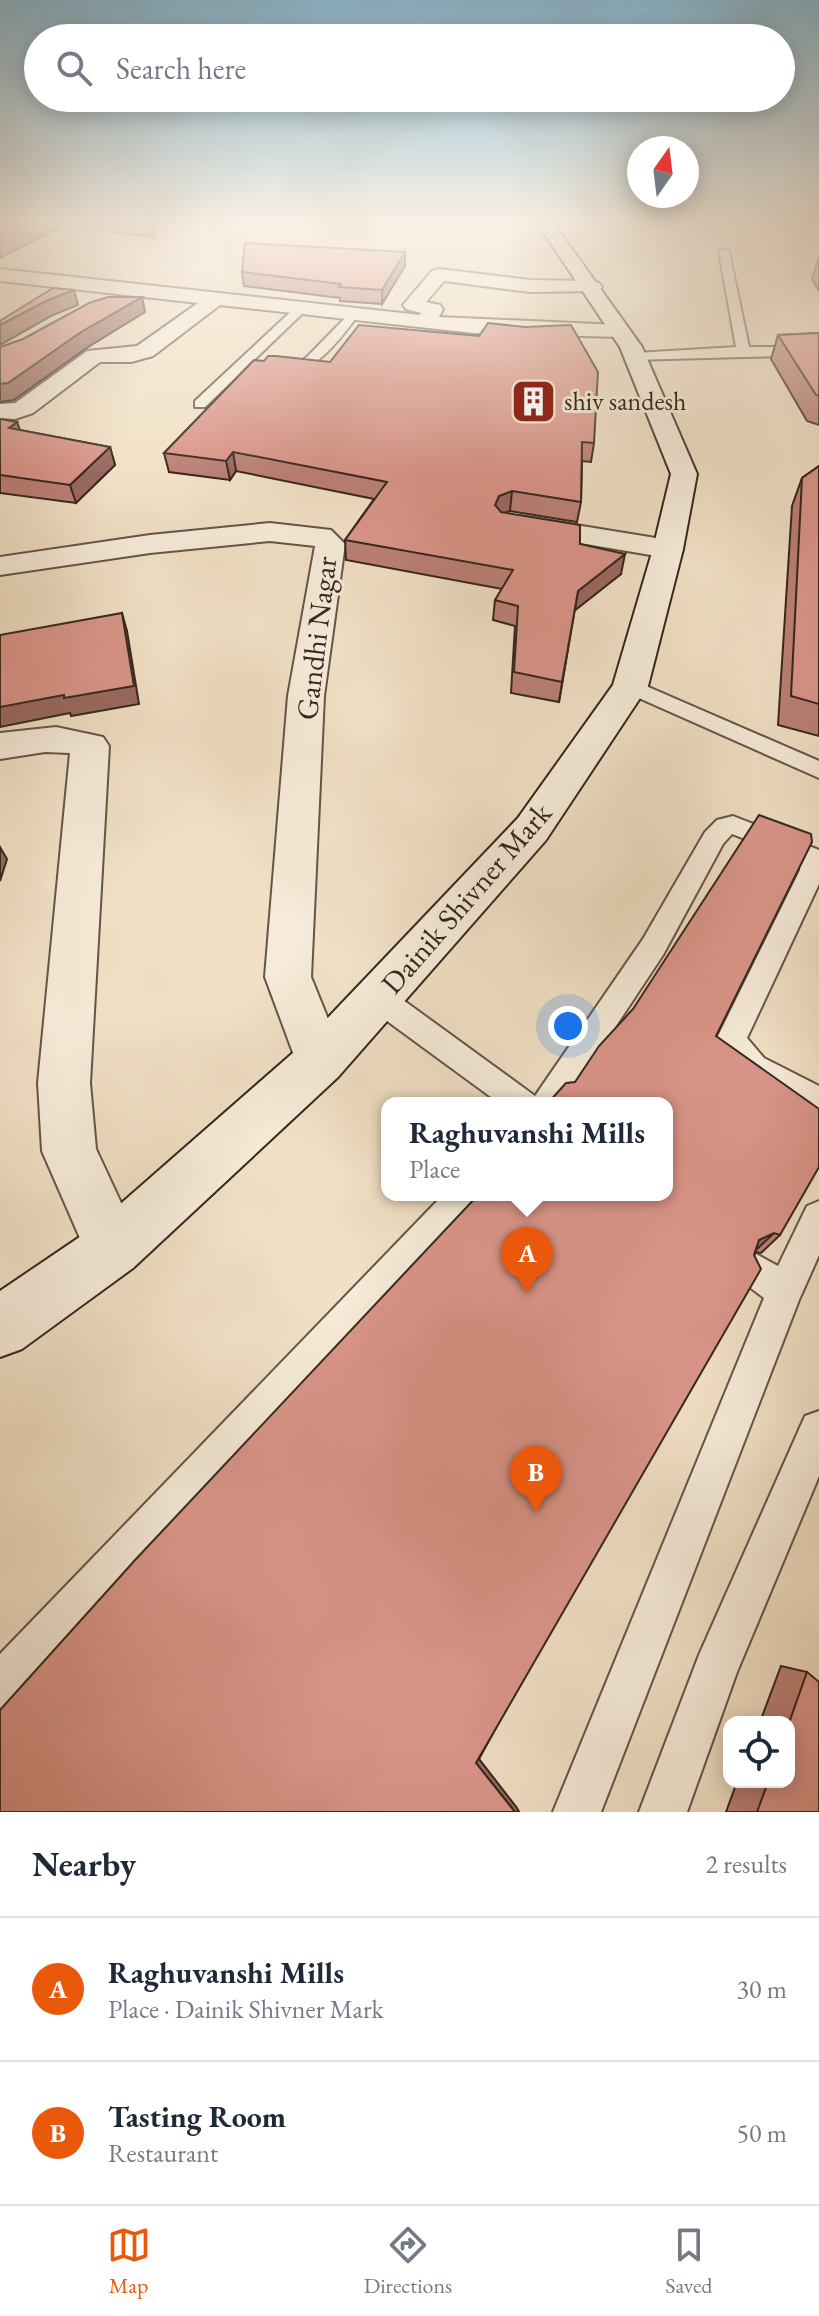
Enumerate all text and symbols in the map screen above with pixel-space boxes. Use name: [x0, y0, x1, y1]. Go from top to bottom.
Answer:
search box: [24, 24, 795, 112]
icon: search: [52, 46, 96, 90]
text: Search here: [116, 49, 246, 88]
north arrow: [627, 136, 699, 208]
building icon: shiv sandesh: [509, 377, 557, 425]
place label: shiv sandesh: [564, 384, 686, 418]
street label: Gandhi Nagar: [287, 554, 345, 722]
street label: Dainik Shivner Mark: [372, 794, 560, 1002]
your location: [548, 1006, 588, 1046]
popup: [381, 1097, 673, 1201]
text: Raghuvanshi Mills: [409, 1113, 645, 1152]
text: Place: [409, 1152, 460, 1186]
pin: A: [501, 1227, 553, 1293]
pin: B: [510, 1446, 562, 1512]
map controls: [723, 1716, 795, 1788]
button: locate: [723, 1716, 795, 1788]
text: Nearby: [32, 1842, 136, 1886]
text: 2 results: [706, 1847, 787, 1881]
text: Raghuvanshi Mills: [108, 1953, 344, 1992]
text: A: [49, 1972, 67, 2006]
text: 30 m: [737, 1972, 787, 2006]
text: Place · Dainik Shivner Mark: [108, 1992, 384, 2026]
text: Tasting Room: [108, 2097, 286, 2136]
text: B: [50, 2116, 66, 2150]
text: 50 m: [737, 2116, 787, 2150]
text: Restaurant: [108, 2136, 218, 2170]
tab: Map: [107, 2223, 151, 2300]
tab: Directions: [364, 2223, 452, 2300]
tab: Saved: [665, 2223, 712, 2300]

